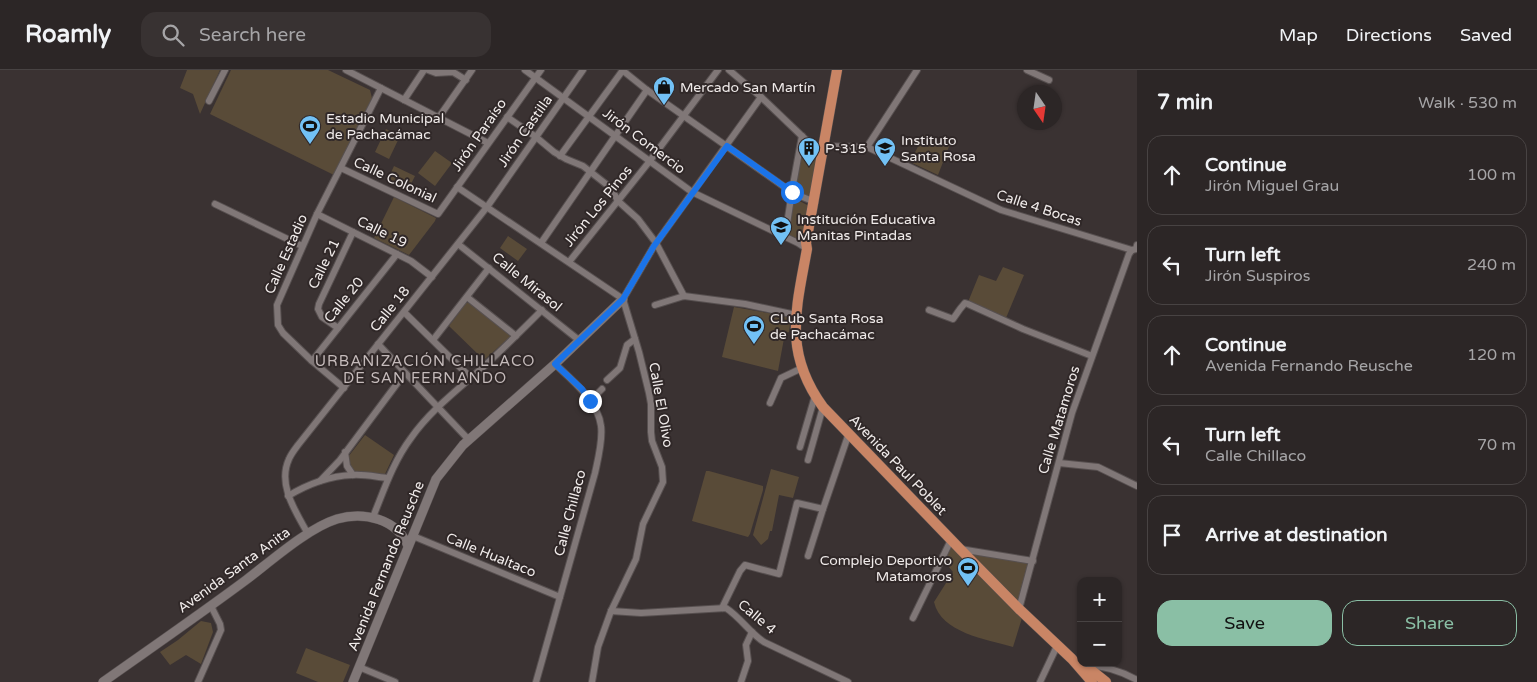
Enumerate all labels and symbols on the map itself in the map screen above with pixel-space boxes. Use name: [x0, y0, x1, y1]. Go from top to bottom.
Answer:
shop icon: Mercado San Martín: [652, 75, 676, 106]
place label: Mercado San Martín: [680, 79, 816, 96]
north arrow: [1017, 85, 1062, 130]
street label: Jirón Castilla: [494, 92, 556, 170]
street label: Jirón Paraíso: [448, 95, 510, 175]
street label: Jirón Comercio: [599, 104, 689, 178]
place label: Estadio Municipal de Pachacámac: [326, 110, 444, 143]
sports icon: Estadio Municipal de Pachacámac: [298, 114, 322, 145]
place label: Instituto Santa Rosa: [901, 132, 976, 165]
building icon: P-315: [797, 136, 821, 167]
school or university icon: Instituto Santa Rosa: [873, 136, 897, 167]
place label: P-315: [825, 140, 867, 157]
street label: Calle Colonial: [351, 153, 439, 207]
street label: Jirón Los Pinos: [560, 162, 636, 250]
route start: [781, 181, 804, 204]
street label: Calle 4 Bocas: [994, 186, 1084, 230]
street label: Calle Estadio: [261, 211, 311, 297]
place label: Institución Educativa Manitas Pintadas: [797, 211, 936, 244]
street label: Calle 19: [354, 213, 410, 251]
school or university icon: Institución Educativa Manitas Pintadas: [769, 215, 793, 246]
street label: Calle 21: [305, 236, 343, 292]
street label: Calle Mirasol: [489, 249, 565, 315]
street label: Calle 20: [320, 274, 368, 326]
street label: Calle 18: [366, 283, 414, 335]
place label: CLub Santa Rosa de Pachacámac: [770, 310, 884, 343]
sports icon: CLub Santa Rosa de Pachacámac: [742, 314, 766, 345]
district label: URBANIZACIÓN CHILLACO DE SAN FERNANDO: [315, 352, 535, 387]
street label: Calle El Olivo: [645, 361, 677, 449]
street label: Calle Matamoros: [1034, 364, 1084, 476]
route end: [579, 390, 602, 413]
street label: Avenida Paul Poblet: [846, 411, 951, 519]
street label: Calle Chillaco: [550, 468, 590, 558]
street label: Avenida Fernando Reusche: [344, 478, 428, 653]
street label: Avenida Santa Anita: [174, 523, 294, 617]
street label: Calle Hualtaco: [444, 529, 538, 581]
place label: Complejo Deportivo Matamoros: [820, 552, 952, 585]
sports icon: Complejo Deportivo Matamoros: [956, 556, 980, 587]
street label: Calle 4: [734, 596, 780, 638]

